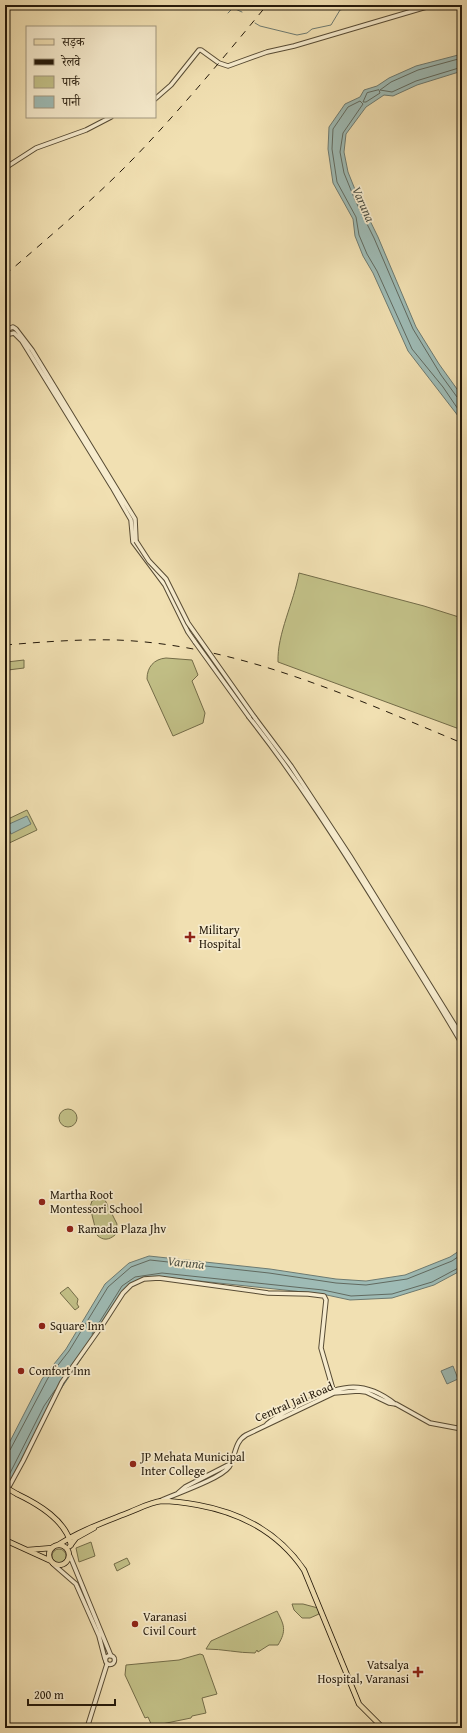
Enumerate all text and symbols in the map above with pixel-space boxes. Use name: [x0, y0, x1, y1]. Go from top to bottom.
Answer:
legend: [26, 26, 156, 118]
text: सड़क: [61, 33, 86, 50]
text: रेलवे: [60, 53, 81, 70]
text: पार्क: [61, 73, 81, 90]
text: पानी: [61, 93, 81, 110]
water label: Varuna: [347, 183, 380, 225]
place label: Military Hospital: [199, 921, 242, 952]
marker: Military Hospital: [184, 931, 196, 943]
place label: Martha Root Montessori School: [50, 1186, 143, 1217]
marker: Martha Root Montessori School: [37, 1197, 47, 1207]
place label: Ramada Plaza Jhv: [78, 1220, 166, 1237]
marker: Ramada Plaza Jhv: [65, 1224, 75, 1234]
water label: Varuna: [166, 1251, 205, 1274]
place label: Square Inn: [50, 1317, 105, 1334]
marker: Square Inn: [37, 1321, 47, 1331]
place label: Comfort Inn: [29, 1362, 91, 1379]
marker: Comfort Inn: [16, 1366, 26, 1376]
street label: Central Jail Road: [252, 1377, 336, 1426]
place label: JP Mehata Municipal Inter College: [139, 1448, 246, 1479]
marker: JP Mehata Municipal Inter College: [128, 1459, 138, 1469]
place label: Varanasi Civil Court: [143, 1608, 197, 1639]
marker: Varanasi Civil Court: [130, 1619, 140, 1629]
place label: Vatsalya Hospital, Varanasi: [318, 1656, 410, 1687]
marker: Vatsalya Hospital, Varanasi: [412, 1666, 424, 1678]
scale bar: [28, 1681, 115, 1707]
text: 200 m: [34, 1686, 64, 1703]

